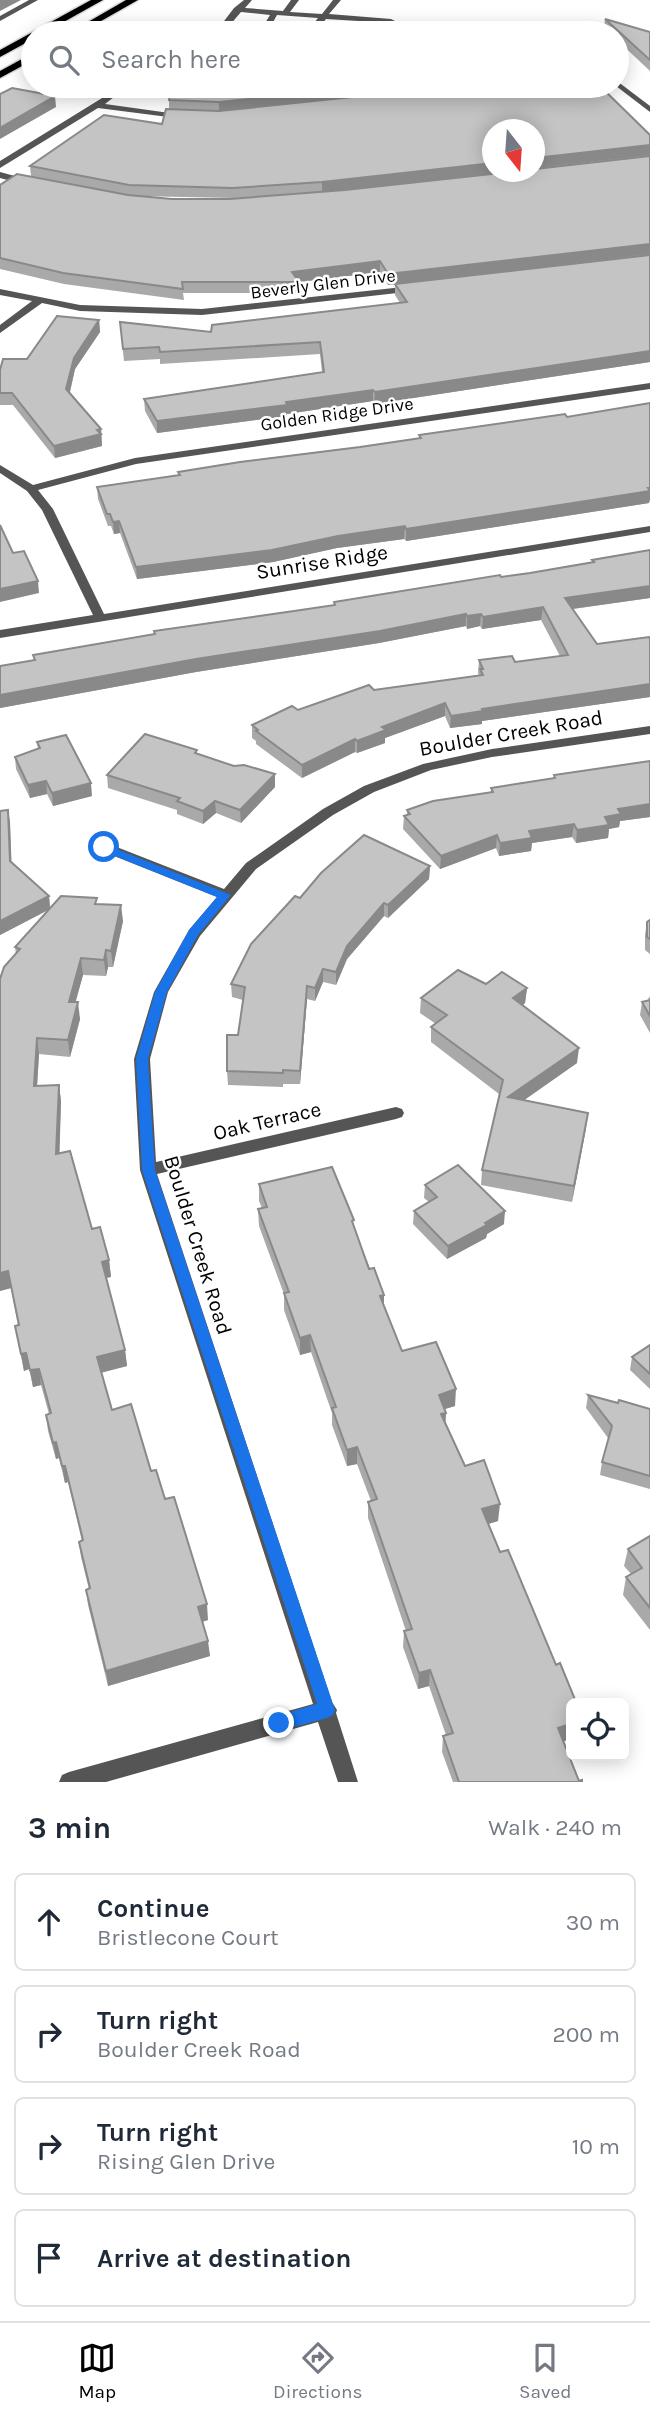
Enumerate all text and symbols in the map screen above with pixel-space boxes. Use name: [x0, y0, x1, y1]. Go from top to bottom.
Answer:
search box: [21, 21, 629, 98]
icon: search: [45, 41, 83, 79]
text: Search here: [101, 44, 241, 75]
north arrow: [482, 119, 545, 182]
street label: Beverly Glen Drive: [249, 264, 397, 304]
street label: Golden Ridge Drive: [259, 392, 415, 436]
street label: Sunrise Ridge: [254, 540, 390, 584]
street label: Boulder Creek Road: [417, 705, 605, 761]
route start: [88, 831, 119, 862]
street label: Oak Terrace: [211, 1097, 323, 1145]
street label: Boulder Creek Road: [159, 1152, 237, 1338]
map controls: [566, 1698, 629, 1761]
button: locate: [566, 1698, 629, 1761]
route end: [263, 1707, 294, 1738]
text: 3 min: [28, 1810, 111, 1846]
text: Walk · 240 m: [488, 1814, 622, 1841]
text: Continue: [97, 1893, 209, 1924]
icon: ahead: [30, 1903, 68, 1941]
text: 30 m: [566, 1909, 620, 1936]
text: Bristlecone Court: [97, 1924, 279, 1951]
text: Turn right: [97, 2005, 218, 2036]
icon: right: [30, 2015, 68, 2053]
text: 200 m: [552, 2021, 620, 2048]
text: Boulder Creek Road: [97, 2036, 301, 2063]
text: Turn right: [97, 2117, 218, 2148]
icon: right: [30, 2127, 68, 2165]
text: 10 m: [572, 2133, 620, 2160]
text: Rising Glen Drive: [97, 2148, 275, 2175]
icon: arrive: [30, 2239, 68, 2277]
text: Arrive at destination: [97, 2243, 351, 2274]
tab: Map: [78, 2339, 116, 2403]
tab: Directions: [273, 2339, 362, 2403]
tab: Saved: [519, 2339, 572, 2403]

